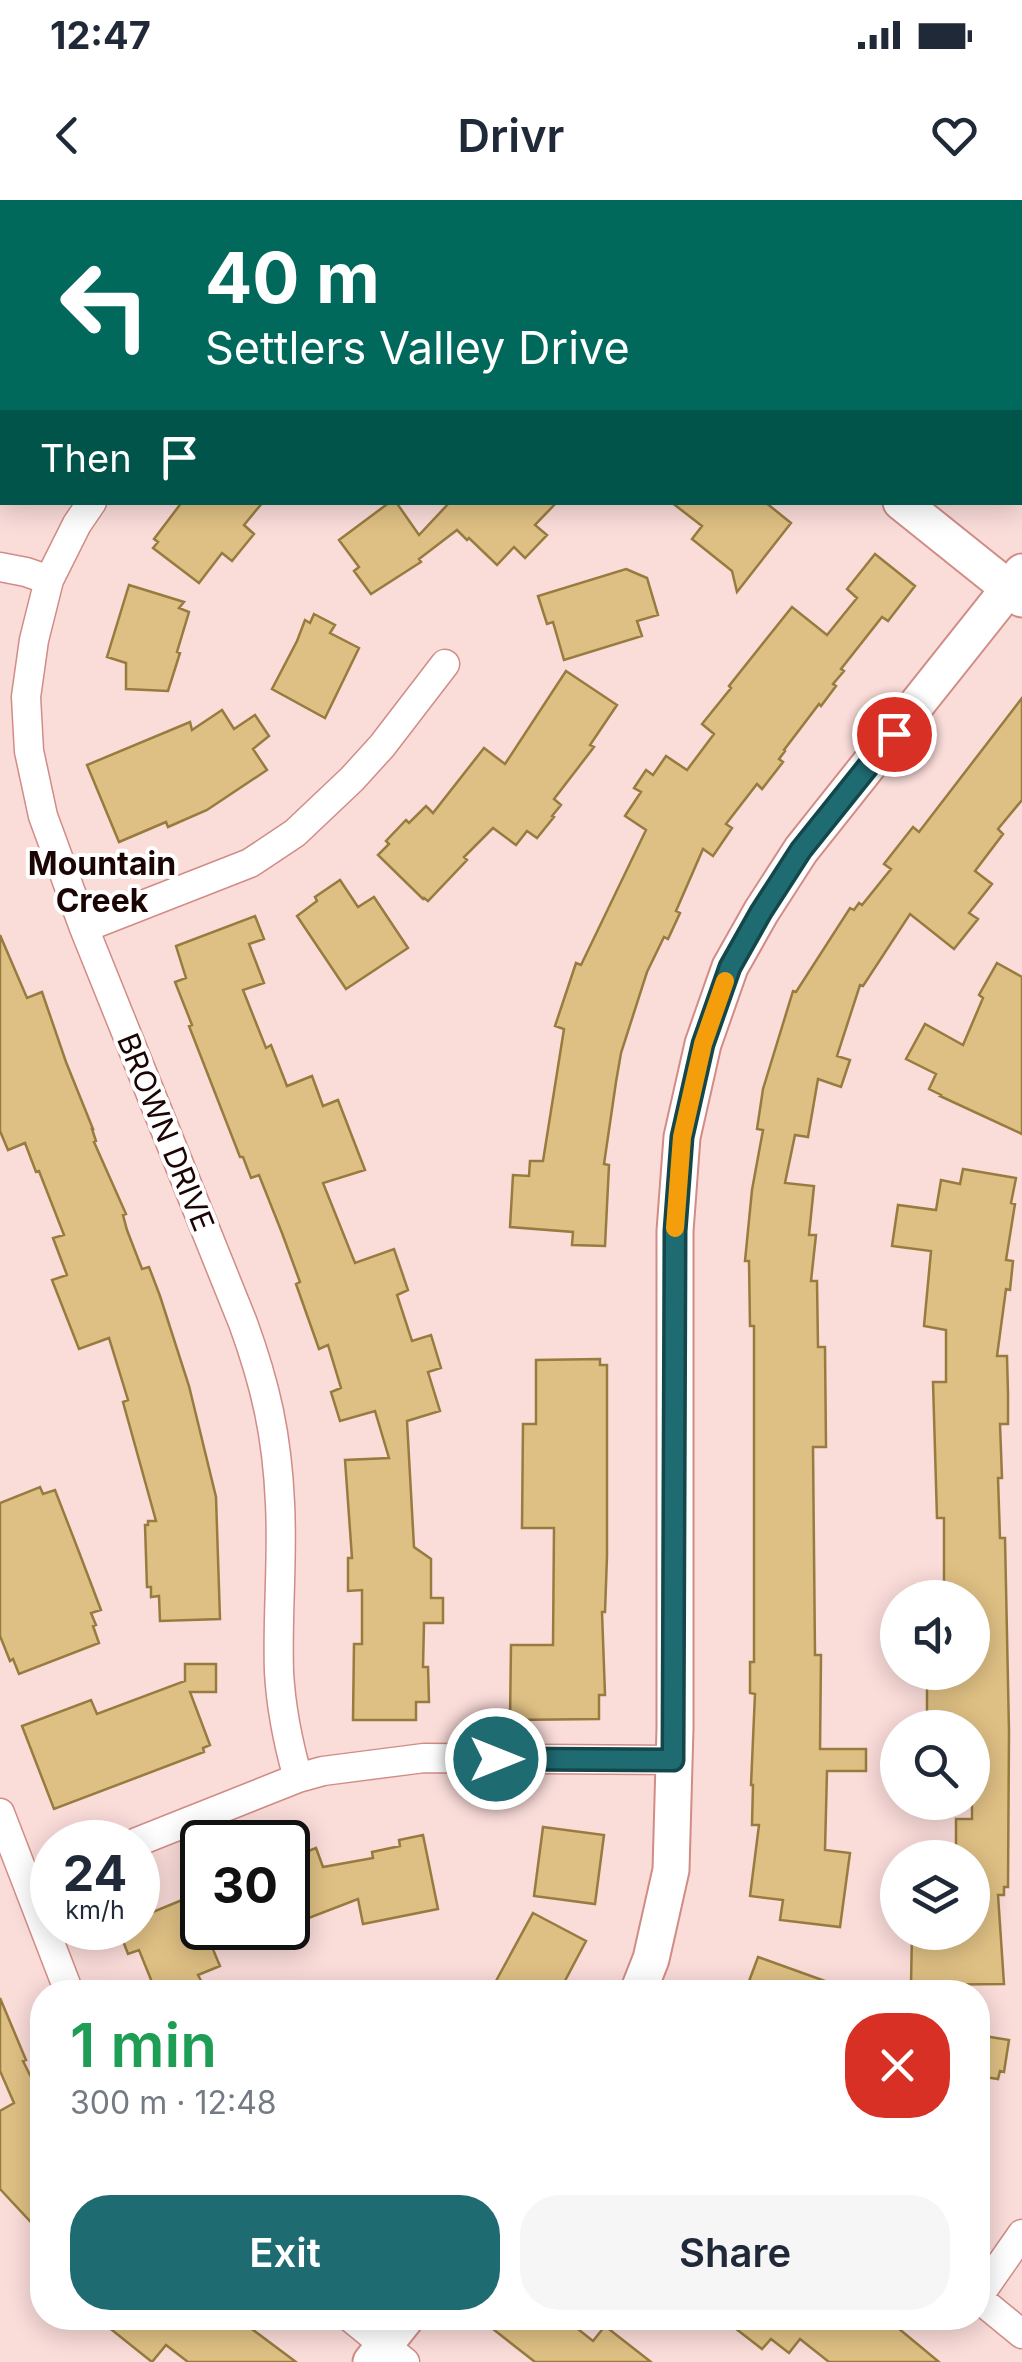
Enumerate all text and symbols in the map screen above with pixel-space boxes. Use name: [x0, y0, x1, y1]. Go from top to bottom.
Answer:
text: 12:47: [50, 12, 151, 58]
icon: back: [40, 108, 95, 163]
text: Drivr: [458, 108, 564, 163]
icon: heart: [927, 108, 982, 163]
text: 40 m: [205, 235, 380, 320]
icon: left: [40, 240, 170, 370]
text: Settlers Valley Drive: [205, 320, 630, 375]
icon: arrive: [152, 430, 207, 485]
text: Then: [40, 435, 132, 481]
pin: [852, 692, 937, 777]
icon: arrive: [867, 707, 922, 762]
district label: Mountain Creek: [28, 844, 176, 920]
street label: BROWN DRIVE: [110, 1028, 222, 1236]
map controls: [880, 1580, 990, 1950]
button: sound: [880, 1580, 990, 1690]
position arrow: [444, 1707, 548, 1811]
button: search: [880, 1710, 990, 1820]
speed limit sign: 30: [180, 1820, 310, 1950]
button: layers: [880, 1840, 990, 1950]
text: 24: [63, 1843, 127, 1903]
text: km/h: [65, 1895, 125, 1925]
text: 1 min: [70, 2009, 217, 2081]
button: close: [845, 2013, 950, 2118]
text: 300 m · 12:48: [70, 2083, 277, 2122]
button: Exit: [70, 2195, 500, 2310]
button: Share: [520, 2195, 950, 2310]

